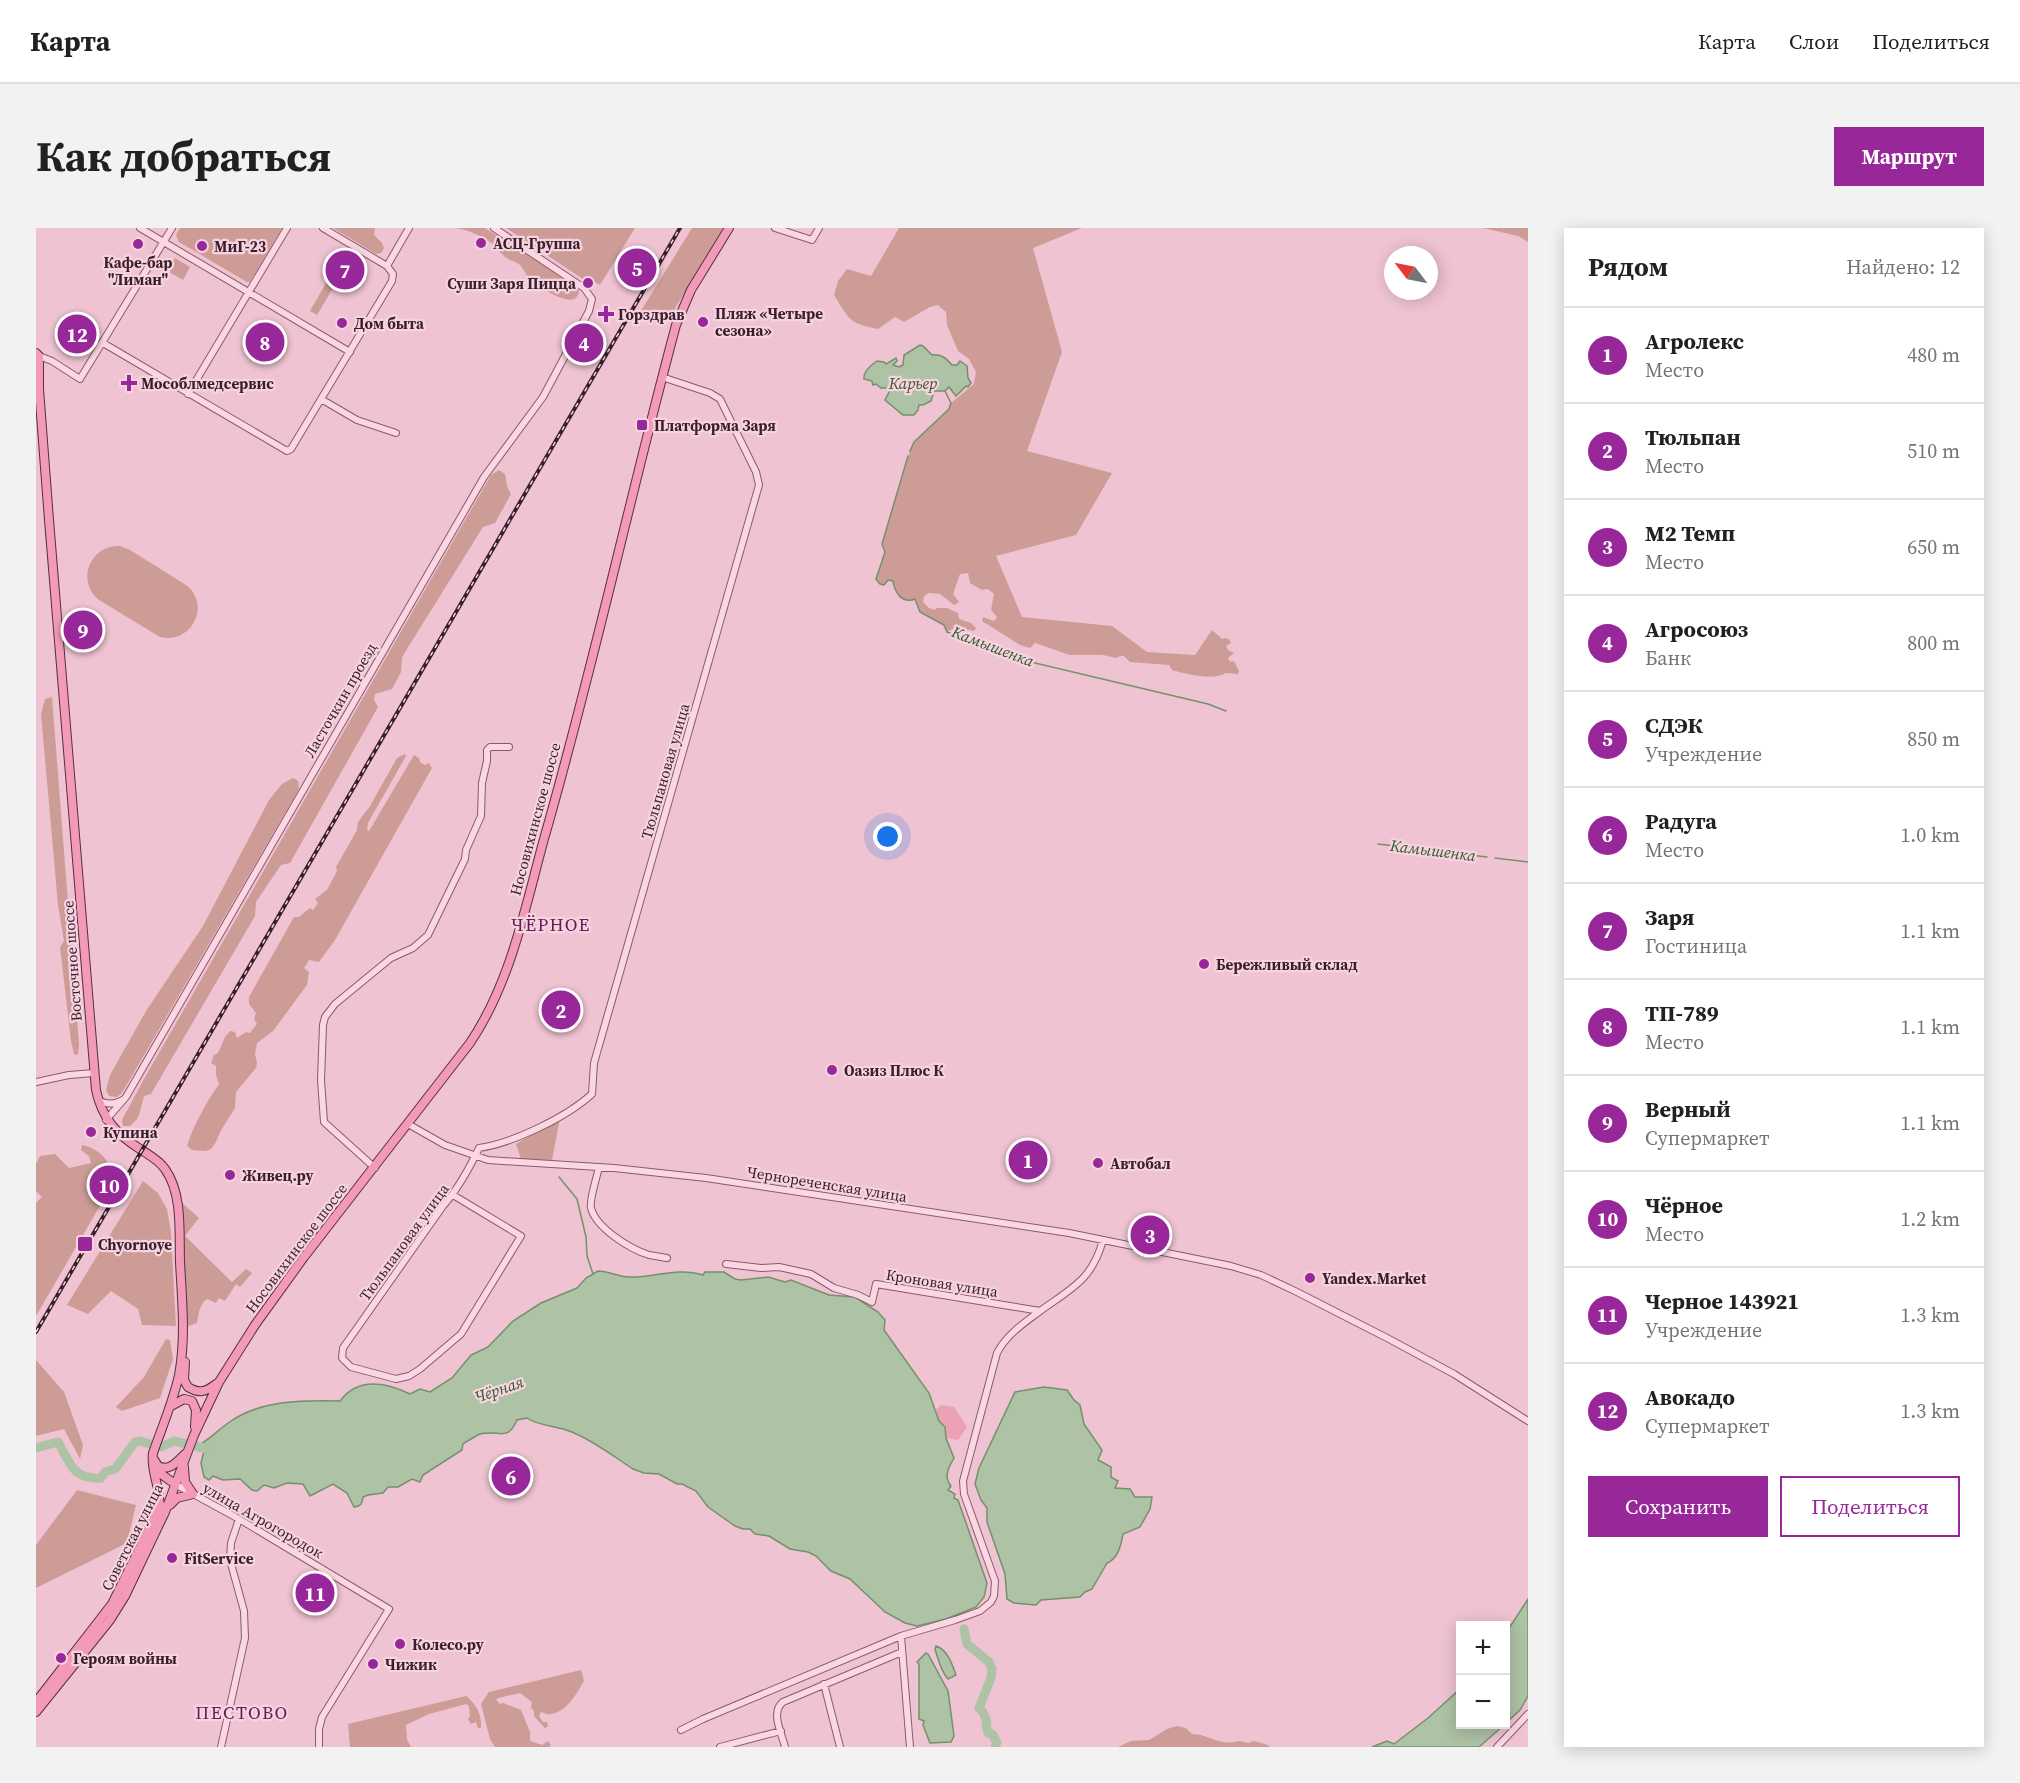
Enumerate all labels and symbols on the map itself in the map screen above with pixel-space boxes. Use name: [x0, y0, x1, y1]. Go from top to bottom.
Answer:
place label: АСЦ-Группа: [493, 233, 582, 254]
place label: МиГ-23: [214, 236, 266, 257]
marker: АСЦ-Группа: [474, 236, 488, 250]
marker: Кафе-бар "Лиман": [131, 237, 145, 251]
marker: МиГ-23: [195, 239, 209, 253]
pin: 5: [618, 246, 656, 291]
north arrow: [1384, 246, 1438, 300]
pin: 7: [326, 248, 364, 292]
place label: Кафе-бар "Лиман": [104, 252, 172, 290]
place label: Суши Заря Пицца: [447, 273, 577, 294]
marker: Суши Заря Пицца: [581, 276, 595, 290]
place label: Пляж «Четыре сезона»: [715, 303, 823, 341]
place label: Горздрав: [618, 304, 684, 325]
marker: Горздрав: [599, 307, 613, 321]
pin: 12: [58, 312, 96, 356]
place label: Дом быта: [354, 313, 425, 334]
marker: Пляж «Четыре сезона»: [696, 315, 710, 329]
marker: Дом быта: [335, 316, 349, 330]
pin: 8: [246, 320, 284, 364]
pin: 4: [564, 320, 604, 366]
water label: Карьер: [888, 372, 937, 394]
place label: Мособлмедсервис: [141, 373, 274, 394]
marker: Мособлмедсервис: [122, 376, 136, 390]
place label: Платформа Заря: [654, 415, 776, 436]
marker: Платформа Заря: [635, 418, 649, 432]
pin: 9: [64, 608, 102, 652]
water label: Камышенка: [948, 620, 1038, 672]
street label: Ласточкин проезд: [299, 638, 382, 761]
street label: Тюльпановая улица: [636, 700, 695, 841]
street label: Носовихинское шоссе: [504, 740, 566, 898]
your location: [873, 822, 902, 851]
water label: Камышенка: [1388, 834, 1478, 866]
street label: Восточное шоссе: [57, 899, 87, 1022]
district label: ЧЁРНОЕ: [511, 912, 591, 937]
place label: Бережливый склад: [1216, 954, 1358, 975]
marker: Бережливый склад: [1197, 957, 1211, 971]
pin: 2: [542, 988, 580, 1032]
place label: Оазиз Плюс К: [844, 1060, 944, 1081]
marker: Оазиз Плюс К: [825, 1063, 839, 1077]
place label: Купина: [103, 1122, 159, 1143]
marker: Купина: [84, 1125, 98, 1139]
pin: 1: [1008, 1138, 1048, 1182]
place label: Автобал: [1110, 1153, 1171, 1174]
marker: Автобал: [1091, 1156, 1105, 1170]
street label: Чернореченская улица: [745, 1161, 909, 1207]
pin: 10: [90, 1162, 128, 1208]
place label: Живец.ру: [242, 1165, 313, 1186]
marker: Живец.ру: [223, 1168, 237, 1182]
street label: Носовихинское шоссе: [240, 1178, 352, 1317]
street label: Тюльпановая улица: [354, 1179, 454, 1305]
pin: 3: [1130, 1212, 1170, 1258]
place label: Chyornoye: [98, 1234, 172, 1255]
marker: Chyornoye: [76, 1235, 94, 1253]
street label: Кроновая улица: [885, 1264, 1000, 1302]
place label: Yandex.Market: [1322, 1268, 1427, 1289]
marker: Yandex.Market: [1303, 1271, 1317, 1285]
water label: Чёрная: [472, 1370, 526, 1408]
pin: 6: [492, 1454, 530, 1498]
street label: улица Агрогородок: [199, 1477, 328, 1563]
street label: Советская улица: [96, 1479, 168, 1594]
place label: FitService: [184, 1548, 254, 1569]
marker: FitService: [165, 1551, 179, 1565]
pin: 11: [296, 1570, 334, 1616]
place label: Колесо.ру: [412, 1634, 484, 1655]
marker: Колесо.ру: [393, 1637, 407, 1651]
place label: Героям войны: [73, 1648, 177, 1669]
marker: Героям войны: [54, 1651, 68, 1665]
place label: Чижик: [385, 1654, 437, 1675]
marker: Чижик: [366, 1657, 380, 1671]
district label: ПЕСТОВО: [195, 1700, 289, 1725]

